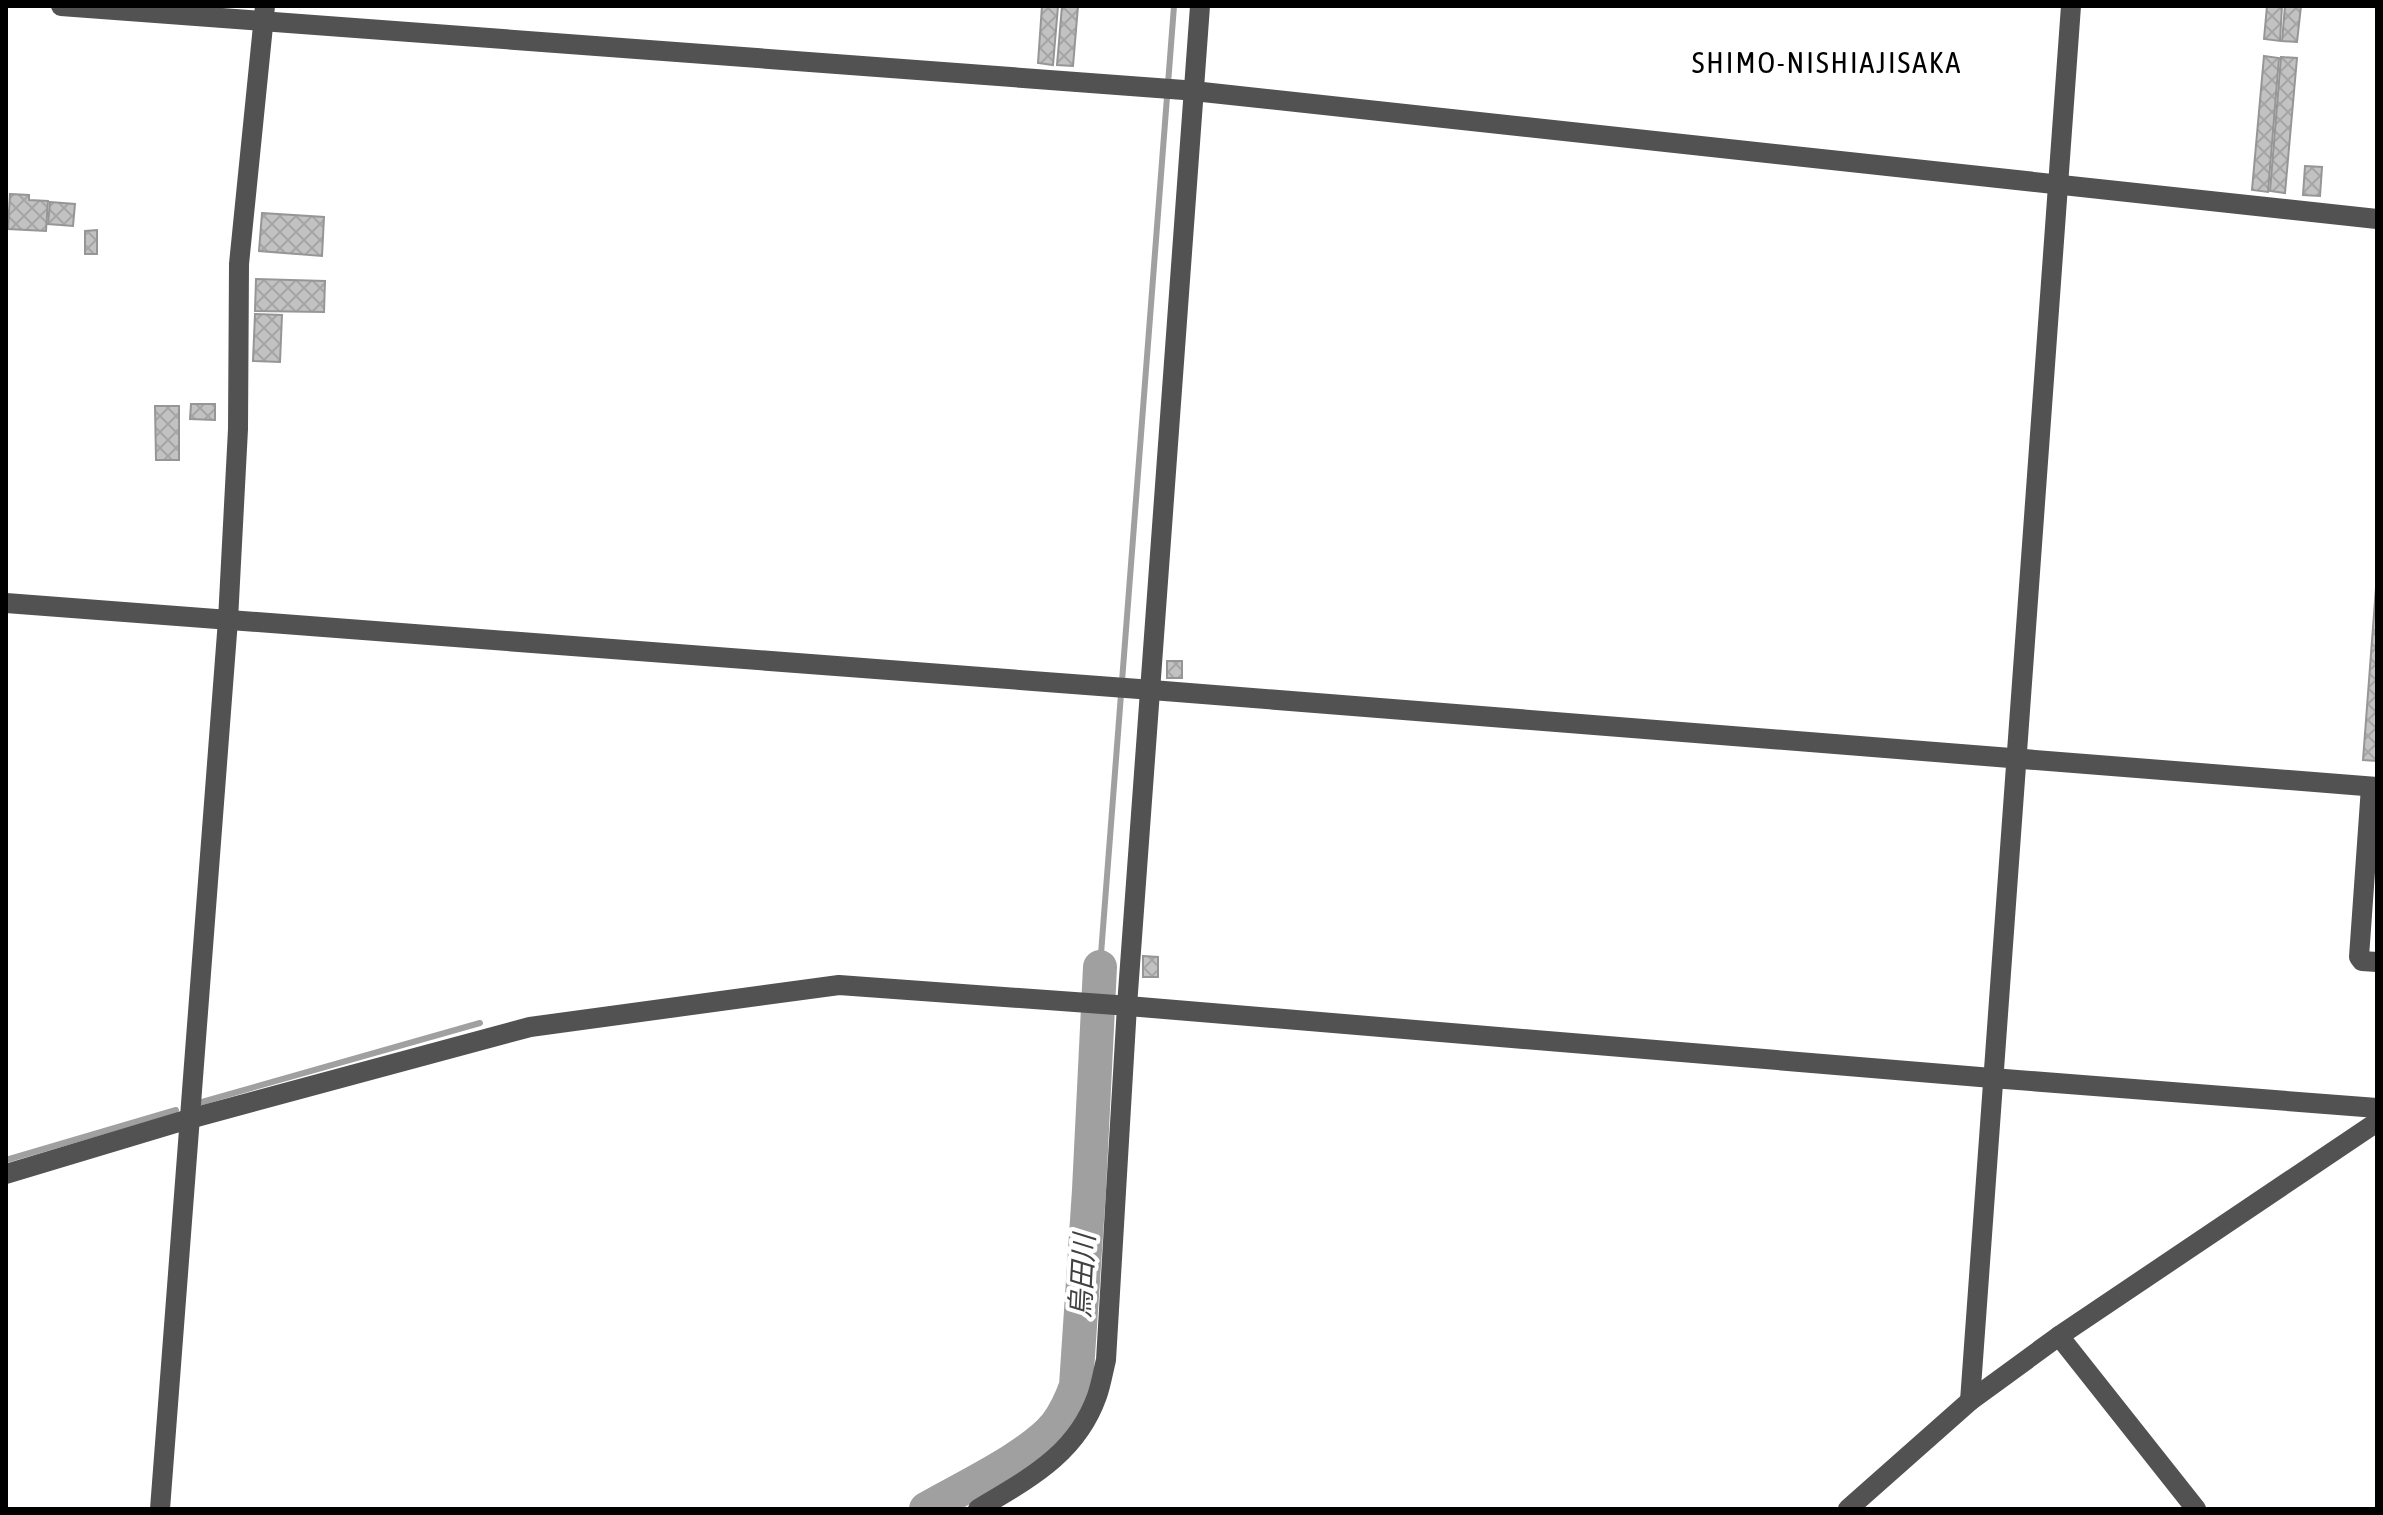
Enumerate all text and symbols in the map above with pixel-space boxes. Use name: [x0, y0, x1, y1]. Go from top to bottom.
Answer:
district label: SHIMO-NISHIAJISAKA: [1692, 45, 1962, 79]
water label: 烏田川: [1064, 1230, 1100, 1319]

